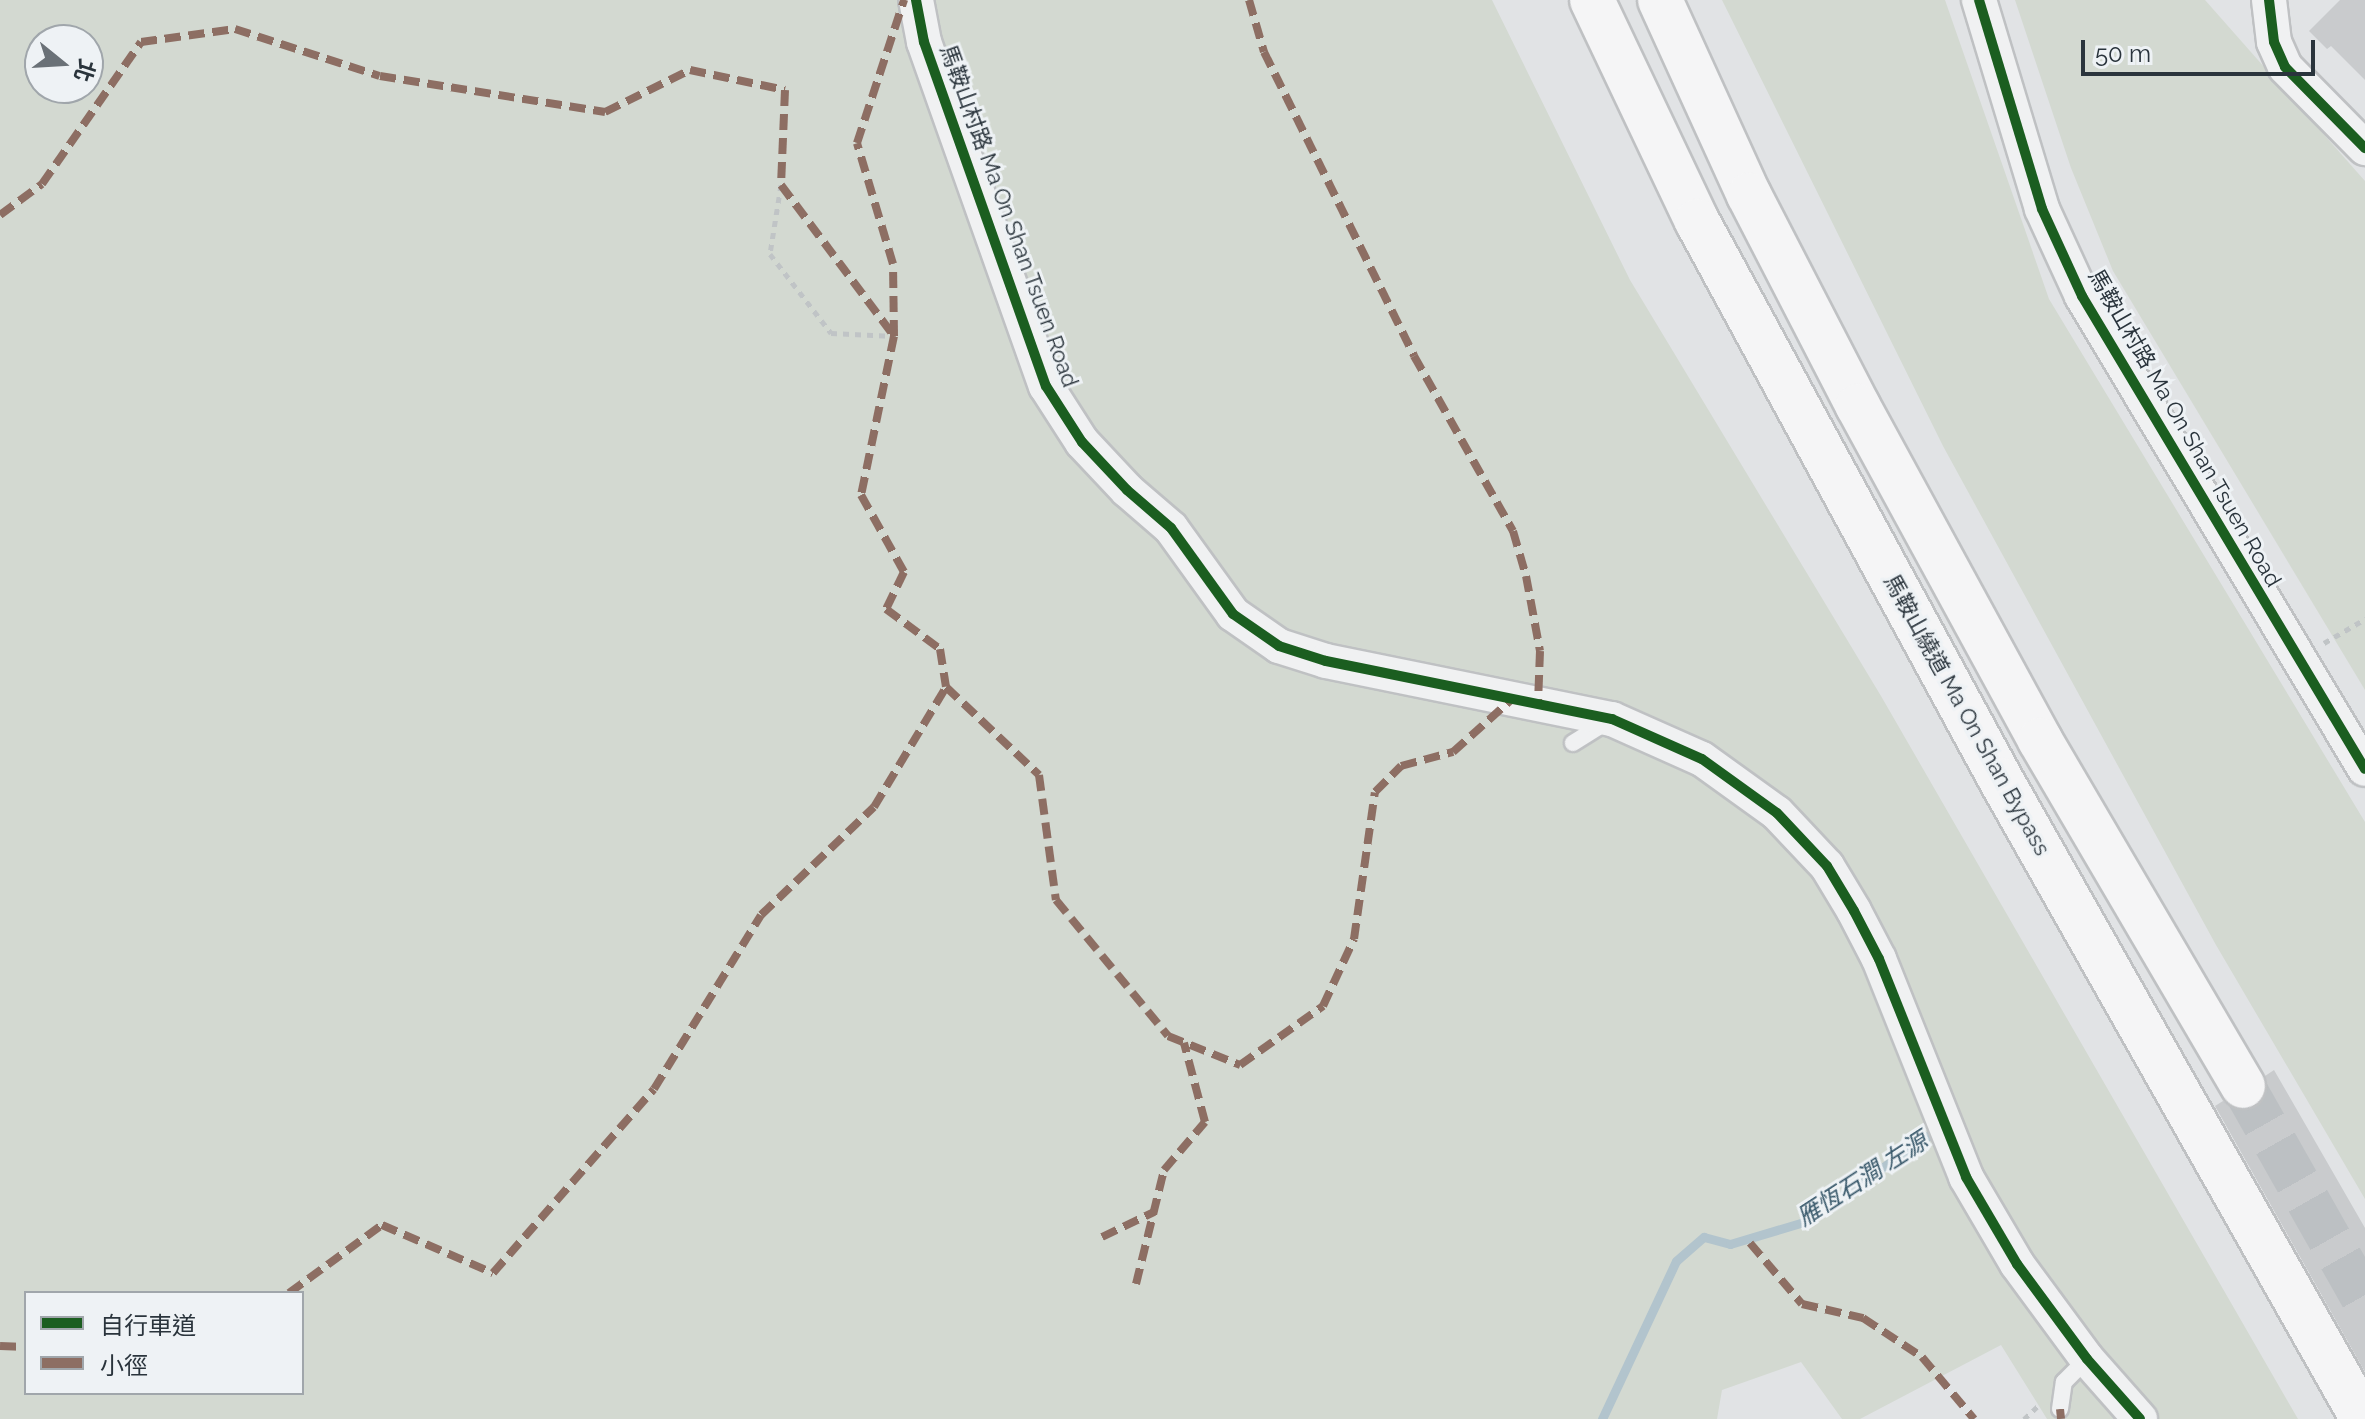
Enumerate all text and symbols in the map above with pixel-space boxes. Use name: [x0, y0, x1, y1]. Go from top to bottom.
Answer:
north arrow: [24, 24, 104, 104]
scale bar: [2085, 24, 2319, 74]
text: 50 m: [2095, 39, 2151, 68]
street label: 馬鞍山村路 Ma On Shan Tsuen Road: [935, 41, 1083, 391]
text: 北: [69, 56, 101, 85]
street label: 馬鞍山村路 Ma On Shan Tsuen Road: [2083, 264, 2287, 592]
street label: 馬鞍山繞道 Ma On Shan Bypass: [1879, 570, 2055, 860]
water label: 雁恆石澗 左源: [1791, 1126, 1933, 1232]
legend: [24, 1291, 304, 1395]
text: 自行車道: [100, 1311, 196, 1340]
text: 小徑: [100, 1351, 148, 1380]

